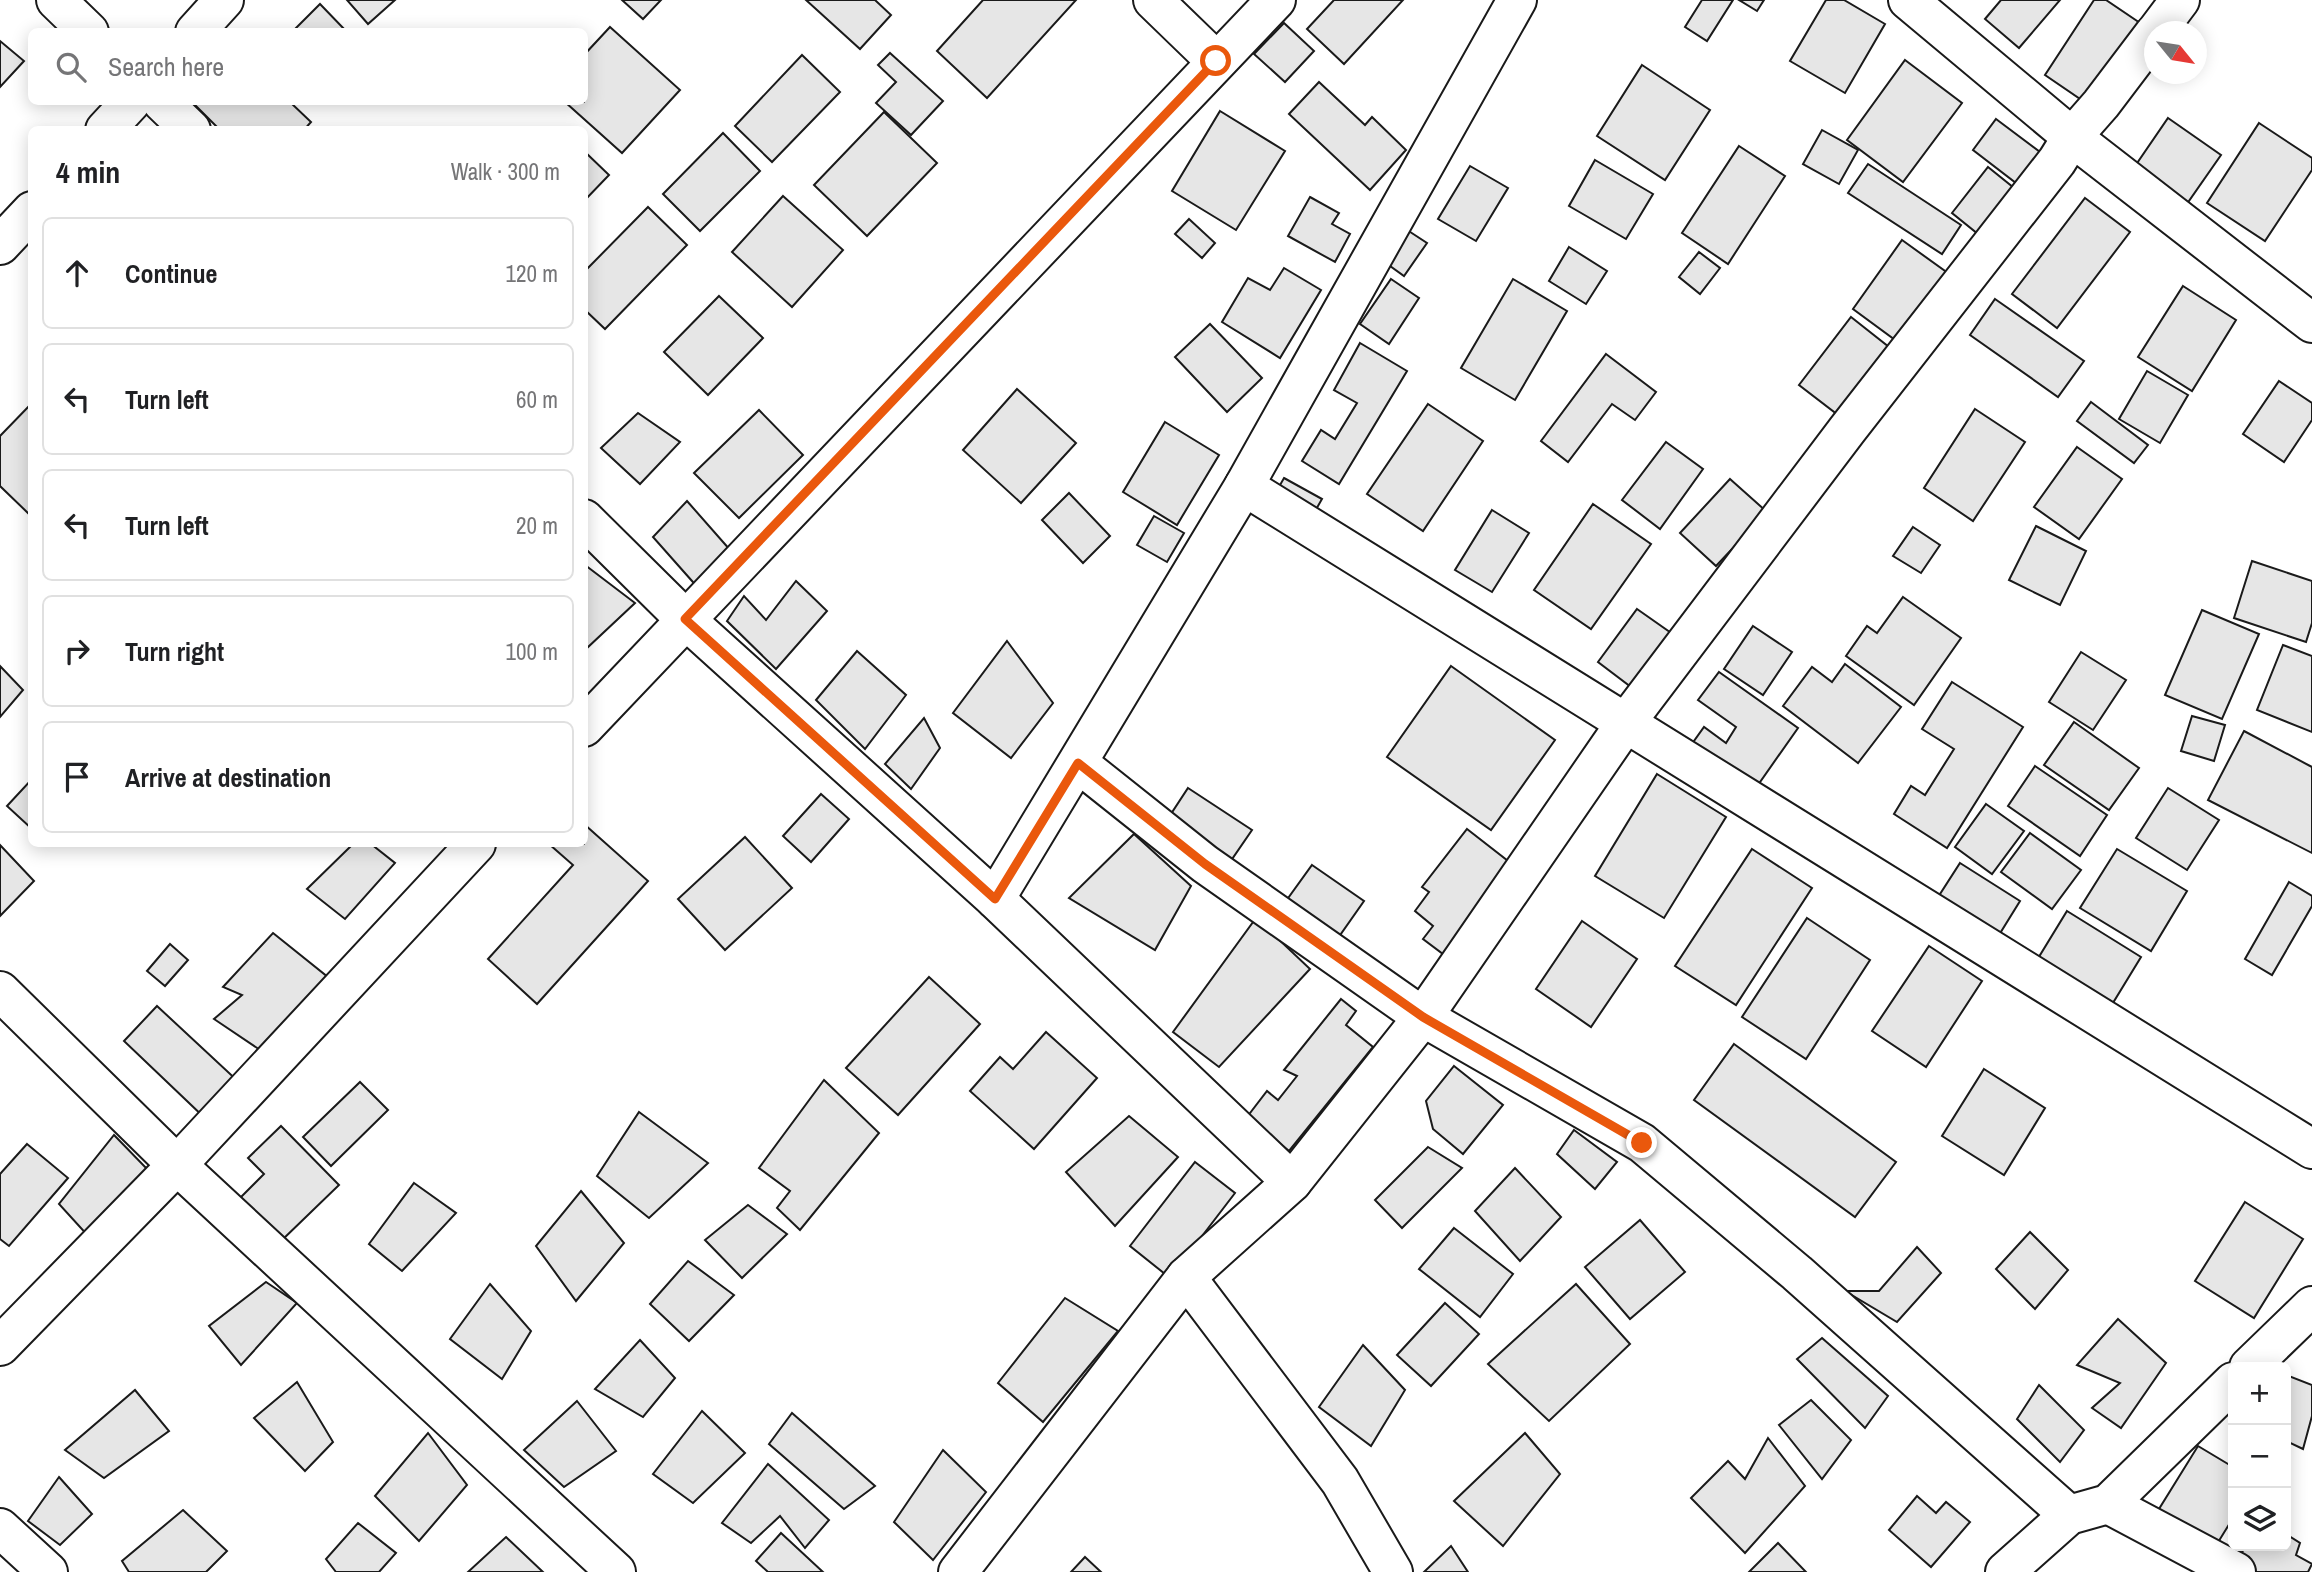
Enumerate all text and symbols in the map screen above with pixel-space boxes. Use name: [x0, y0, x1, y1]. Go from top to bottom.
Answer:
north arrow: [2144, 21, 2207, 84]
search box: [28, 28, 588, 105]
route start: [1200, 45, 1231, 76]
icon: search: [52, 48, 90, 86]
text: Search here: [108, 49, 224, 84]
text: 4 min: [56, 152, 120, 192]
text: Walk · 300 m: [451, 156, 560, 187]
icon: ahead: [58, 254, 96, 292]
text: Continue: [125, 256, 217, 291]
text: 120 m: [506, 258, 558, 289]
icon: left: [58, 380, 96, 418]
text: Turn left: [125, 382, 209, 417]
text: 60 m: [516, 384, 558, 415]
icon: left: [58, 506, 96, 544]
text: Turn left: [125, 508, 209, 543]
text: 20 m: [516, 510, 558, 541]
icon: right: [58, 632, 96, 670]
text: Turn right: [125, 634, 224, 669]
text: 100 m: [506, 636, 558, 667]
icon: arrive: [58, 758, 96, 796]
text: Arrive at destination: [125, 760, 331, 795]
route end: [1626, 1127, 1657, 1158]
map controls: [2228, 1362, 2291, 1551]
button: +: [2228, 1362, 2291, 1425]
button: −: [2228, 1425, 2291, 1488]
button: layers: [2228, 1488, 2291, 1551]

